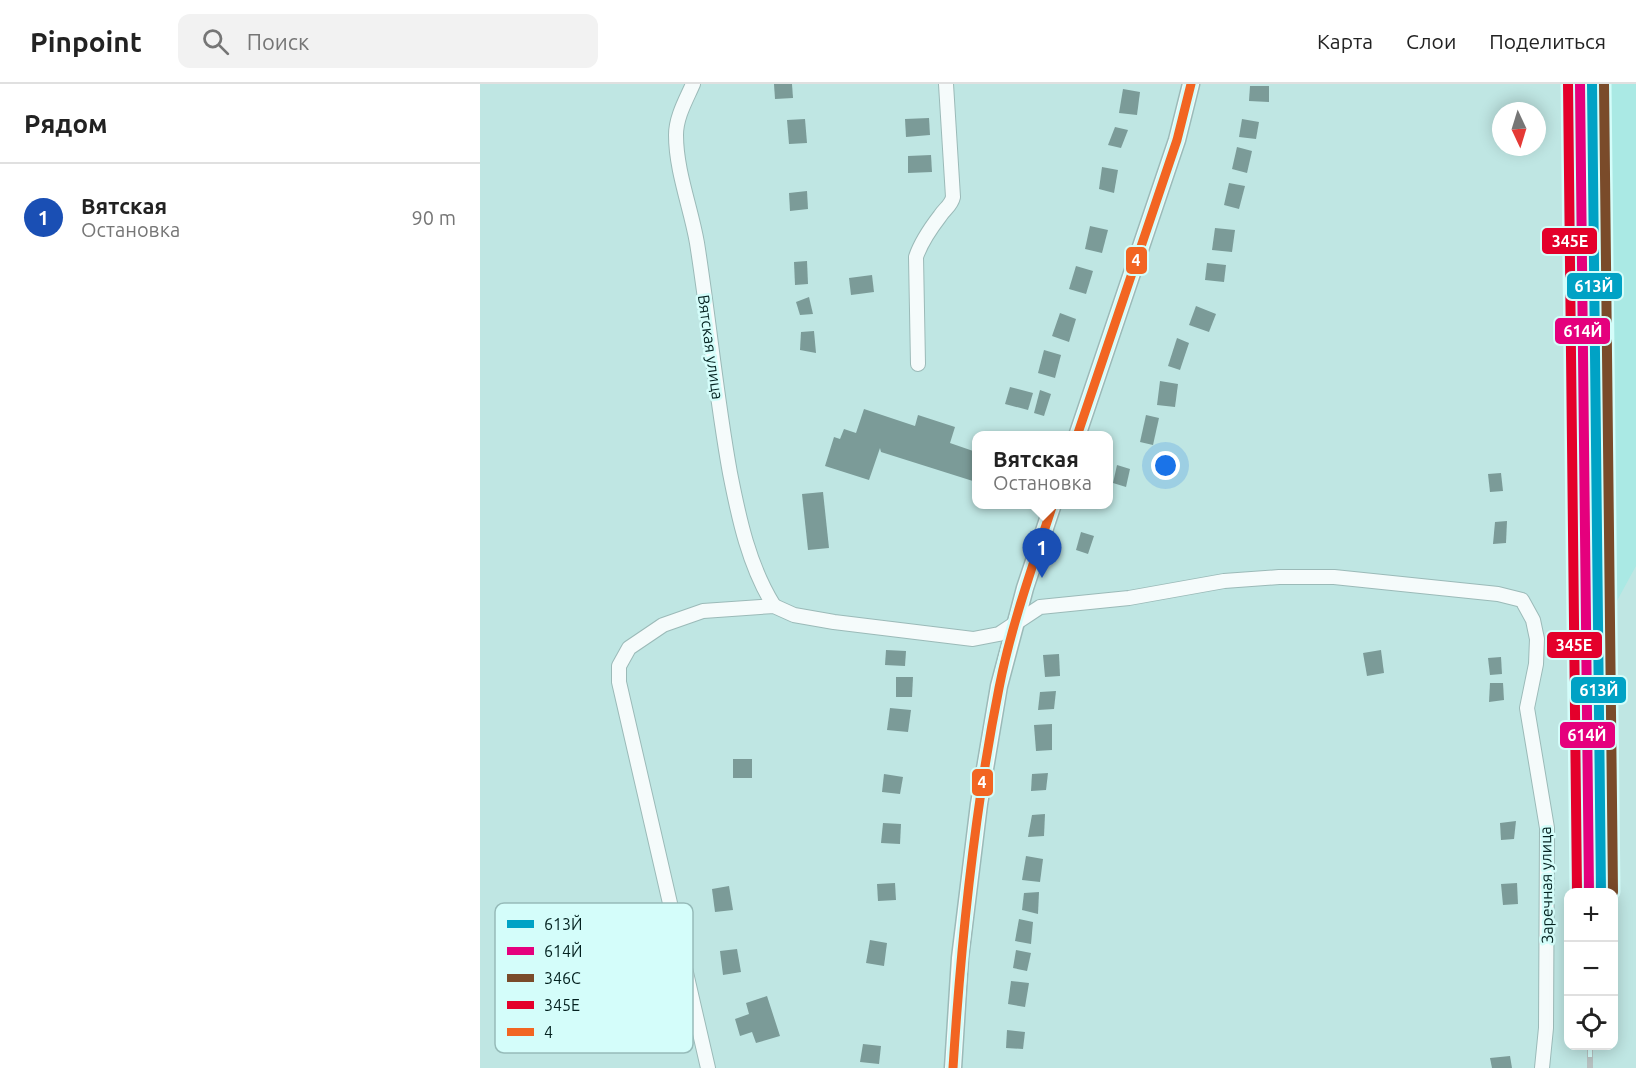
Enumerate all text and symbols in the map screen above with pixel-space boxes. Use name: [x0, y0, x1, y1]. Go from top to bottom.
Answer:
search box: [178, 14, 598, 68]
icon: search: [199, 25, 232, 58]
text: Pinpoint: [30, 26, 142, 57]
text: Поиск: [247, 29, 309, 54]
text: Карта: [1317, 29, 1373, 53]
text: Слои: [1406, 29, 1456, 53]
text: Поделиться: [1489, 29, 1606, 53]
north arrow: [1492, 102, 1546, 156]
text: Рядом: [24, 109, 108, 138]
text: Вятская: [81, 193, 167, 218]
text: 1: [38, 206, 49, 229]
text: 90 m: [412, 206, 456, 229]
text: Остановка: [81, 218, 180, 241]
line badge: 345Е: [1541, 227, 1598, 255]
text: 345Е: [1552, 232, 1588, 250]
line badge: 4: [1125, 246, 1148, 275]
text: 4: [1131, 251, 1141, 269]
line badge: 613Й: [1566, 272, 1623, 300]
text: 613Й: [1574, 276, 1614, 295]
street label: Вятская улица: [695, 293, 727, 401]
line badge: 614Й: [1554, 317, 1611, 345]
text: 614Й: [1563, 321, 1603, 340]
popup: [972, 431, 1113, 509]
text: Вятская: [993, 446, 1079, 471]
your location: [1151, 451, 1180, 480]
text: Остановка: [993, 471, 1092, 494]
pin: 1: [1022, 528, 1062, 578]
line badge: 345Е: [1546, 631, 1603, 659]
text: 345Е: [1556, 636, 1592, 654]
line badge: 613Й: [1570, 676, 1627, 704]
text: 613Й: [1579, 680, 1619, 699]
line badge: 614Й: [1559, 721, 1616, 749]
text: 614Й: [1567, 725, 1607, 744]
line badge: 4: [971, 768, 994, 797]
text: 4: [977, 773, 987, 791]
street label: Заречная улица: [1536, 826, 1556, 944]
map controls: [1564, 888, 1618, 1050]
button: +: [1564, 888, 1618, 942]
legend: [495, 903, 693, 1053]
text: 613Й: [544, 914, 583, 933]
text: 614Й: [544, 941, 583, 960]
button: −: [1564, 942, 1618, 996]
text: 346С: [544, 969, 581, 987]
text: 345Е: [544, 996, 580, 1014]
button: locate: [1564, 996, 1618, 1050]
text: 4: [544, 1023, 553, 1041]

